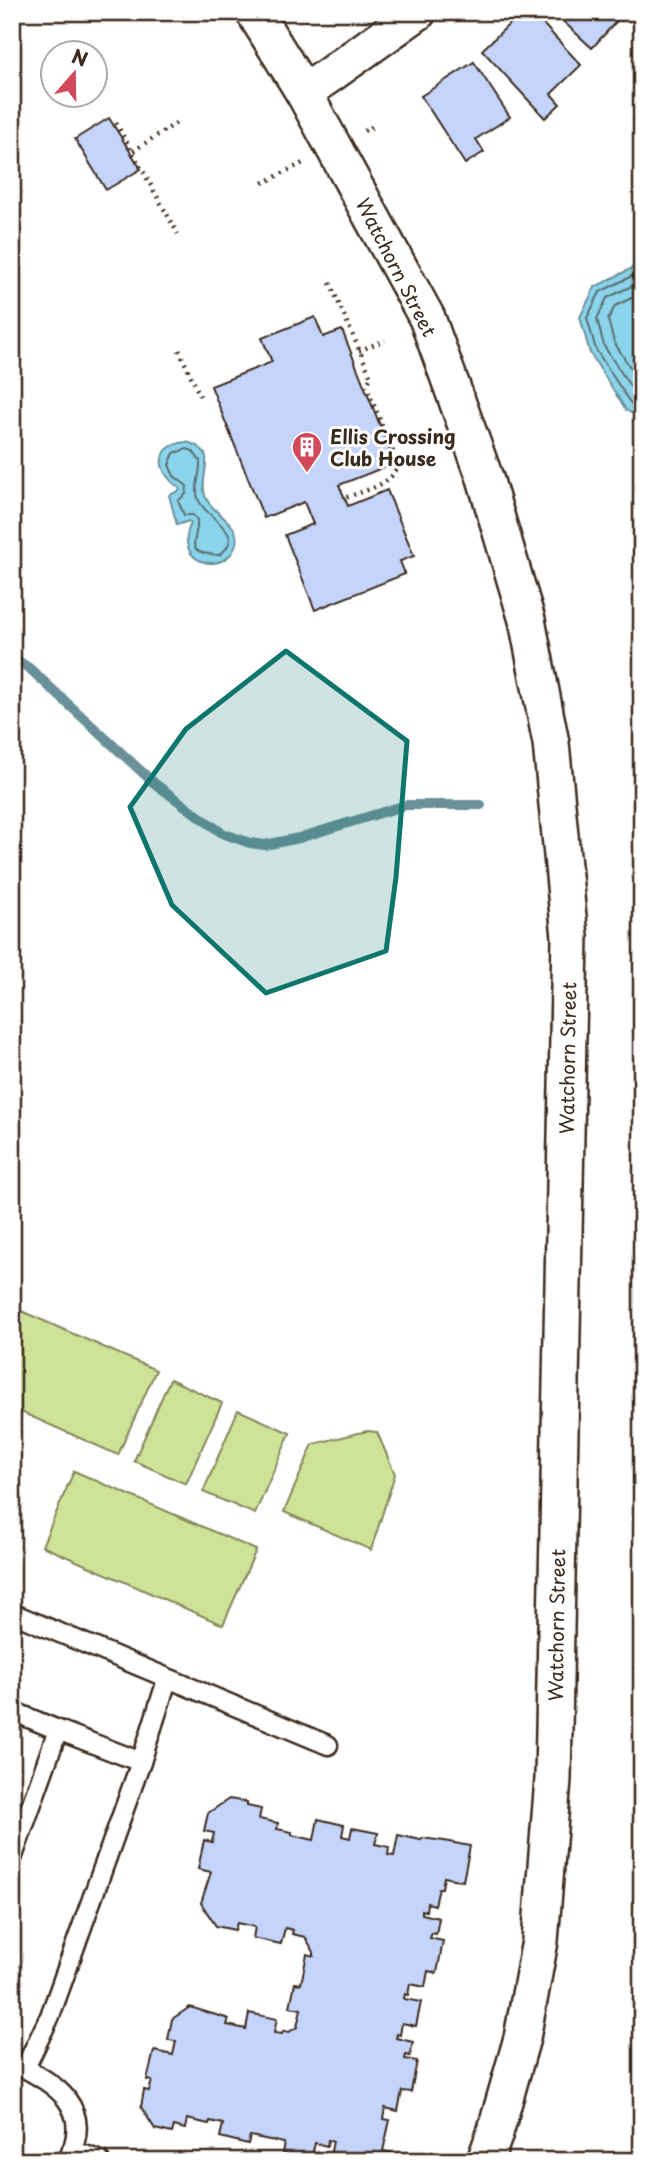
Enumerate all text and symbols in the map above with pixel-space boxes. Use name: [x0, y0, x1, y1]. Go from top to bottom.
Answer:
north arrow: [38, 38, 108, 108]
text: N: [68, 41, 92, 73]
street label: Watchorn Street: [350, 193, 444, 341]
place label: Ellis Crossing Club House: [330, 422, 456, 472]
building icon: Ellis Crossing Club House: [290, 430, 324, 474]
street label: Watchorn Street: [552, 981, 582, 1134]
street label: Watchorn Street: [541, 1548, 571, 1701]

